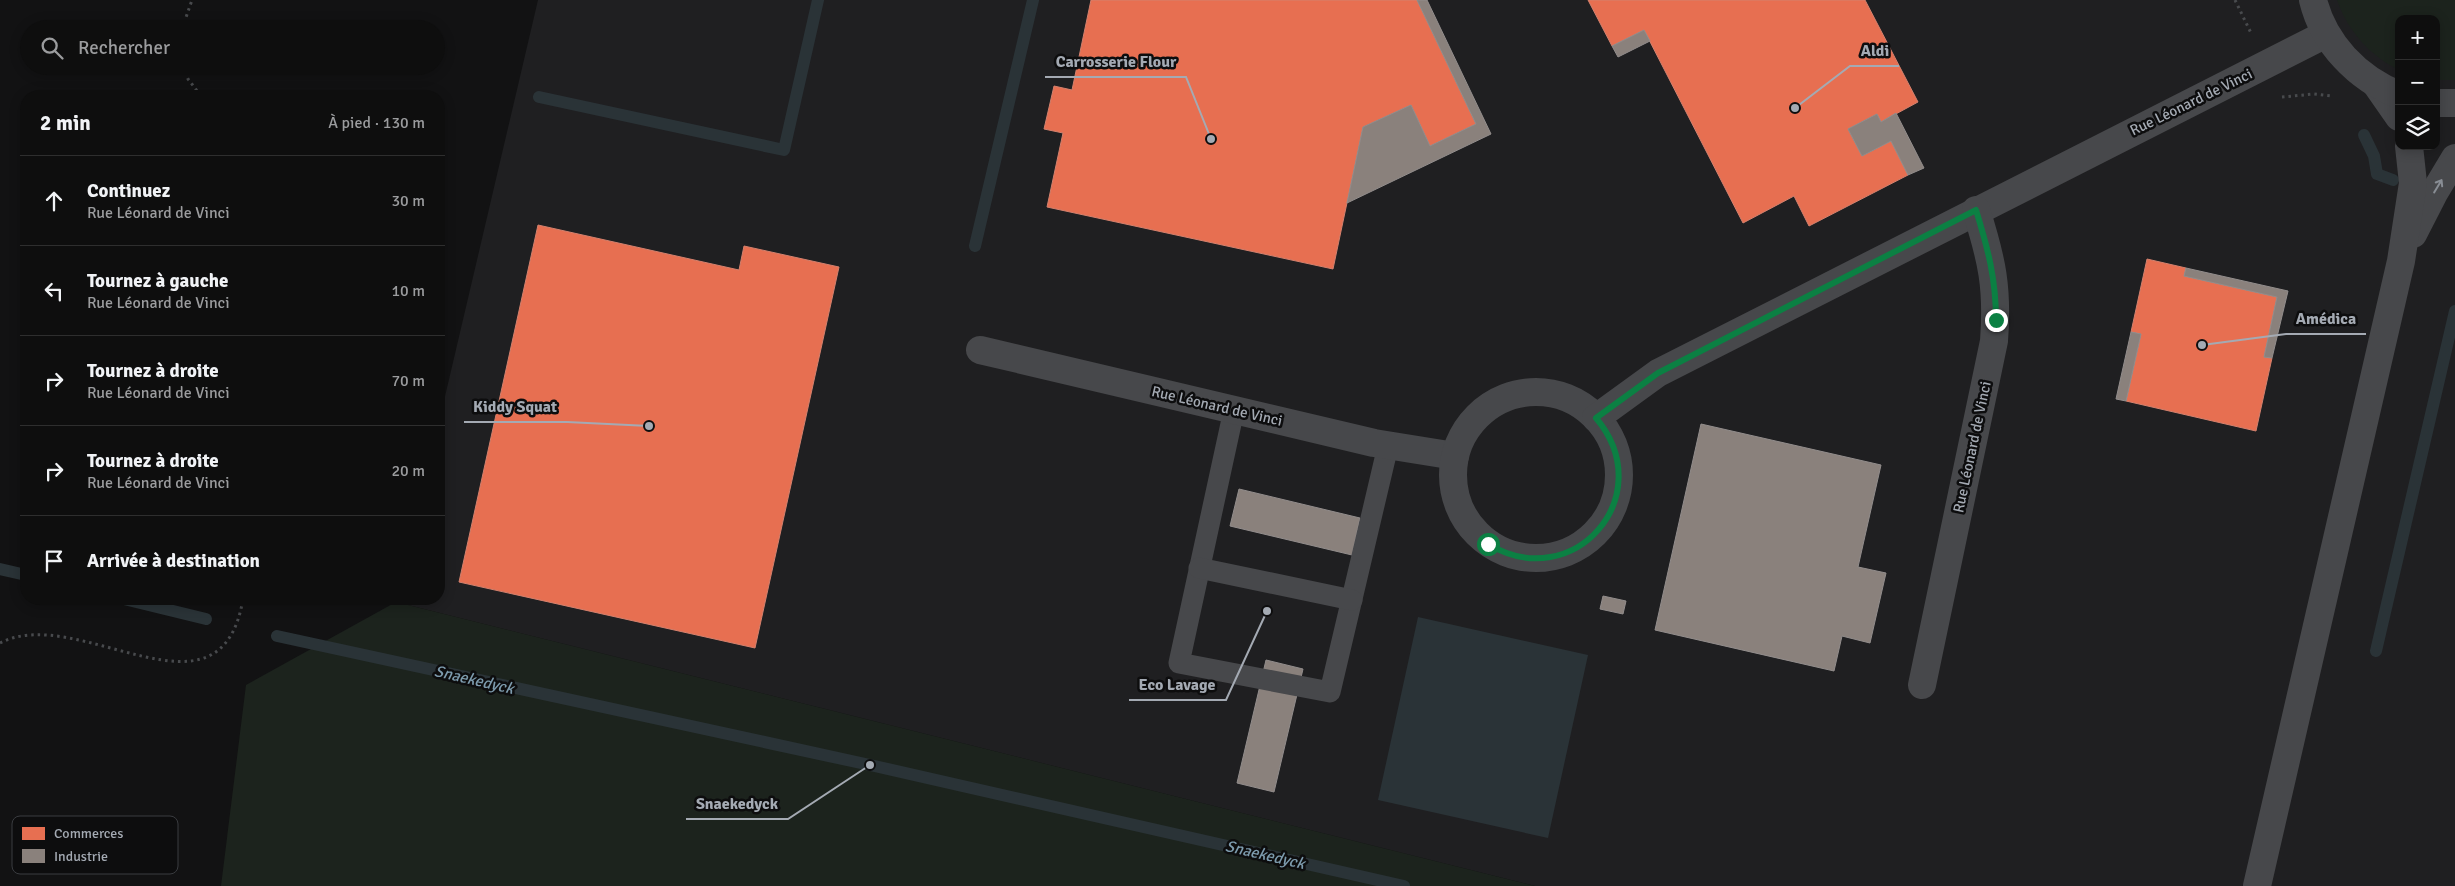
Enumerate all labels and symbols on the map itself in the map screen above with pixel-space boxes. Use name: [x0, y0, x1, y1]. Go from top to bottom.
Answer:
callout: Aldi: [1850, 35, 1899, 66]
text: Aldi: [1861, 41, 1889, 61]
callout: Carrosserie Flour: [1045, 46, 1186, 77]
text: Carrosserie Flour: [1056, 52, 1177, 72]
street label: Rue Léonard de Vinci: [2127, 65, 2255, 139]
one-way arrow: [2433, 179, 2443, 193]
callout: Amédica: [2286, 303, 2366, 334]
route end: [1985, 309, 2008, 332]
text: Amédica: [2296, 309, 2356, 329]
street label: Rue Léonard de Vinci: [1949, 380, 1995, 514]
street label: Rue Léonard de Vinci: [1150, 382, 1284, 430]
callout: Kiddy Squat: [464, 391, 567, 422]
text: Kiddy Squat: [473, 397, 557, 417]
route start: [1477, 533, 1500, 556]
water label: Snaekedyck: [432, 661, 517, 699]
callout: Eco Lavage: [1129, 669, 1226, 700]
text: Eco Lavage: [1139, 675, 1216, 695]
callout: Snaekedyck: [686, 788, 788, 819]
text: Snaekedyck: [696, 794, 779, 814]
legend: [12, 816, 178, 874]
text: Commerces: [54, 825, 124, 842]
water label: Snaekedyck: [1223, 836, 1308, 874]
text: Industrie: [54, 848, 108, 865]

